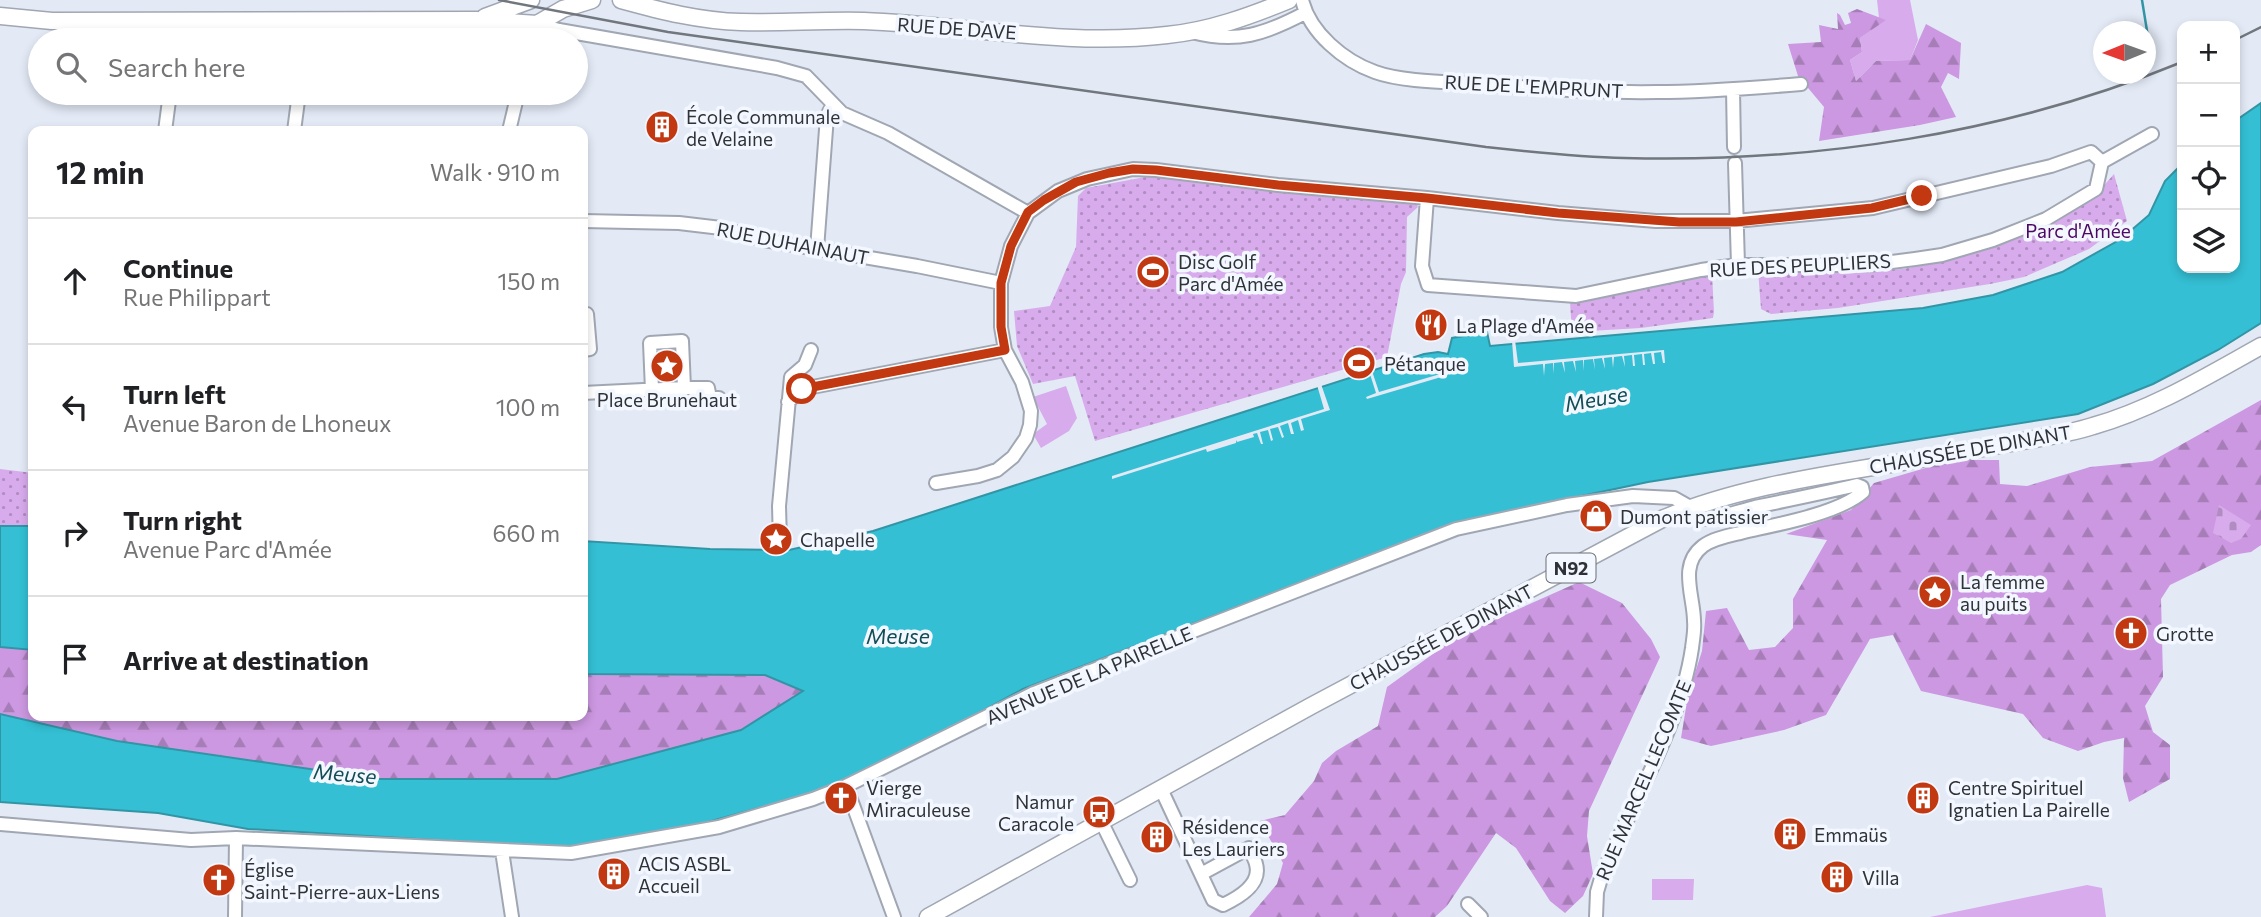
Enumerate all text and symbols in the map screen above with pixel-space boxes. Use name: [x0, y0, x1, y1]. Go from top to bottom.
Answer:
street label: RUE DE DAVE: [897, 12, 1017, 44]
north arrow: [2093, 21, 2156, 84]
map controls: [2177, 21, 2240, 273]
button: +: [2177, 21, 2240, 84]
search box: [28, 28, 588, 105]
icon: search: [52, 48, 90, 86]
text: Search here: [108, 51, 246, 82]
street label: RUE DE L'EMPRUNT: [1444, 70, 1624, 102]
button: −: [2177, 84, 2240, 147]
place label: École Communale de Velaine: [686, 105, 840, 150]
building icon: École Communale de Velaine: [643, 108, 681, 146]
button: locate: [2177, 147, 2240, 210]
text: 12 min: [56, 153, 144, 190]
text: Walk · 910 m: [430, 158, 560, 186]
route end: [1906, 180, 1937, 211]
button: layers: [2177, 210, 2240, 273]
street label: RUE DUHAINAUT: [715, 217, 871, 269]
park label: Parc d'Amée: [2025, 219, 2131, 242]
street label: RUE DES PEUPLIERS: [1709, 249, 1891, 281]
place label: Disc Golf Parc d'Amée: [1178, 250, 1284, 295]
text: Continue: [123, 252, 233, 283]
sports icon: Disc Golf Parc d'Amée: [1134, 253, 1172, 291]
icon: ahead: [56, 262, 94, 300]
text: 150 m: [497, 267, 560, 295]
text: Rue Philippart: [123, 283, 271, 311]
restaurant icon: La Plage d'Amée: [1412, 306, 1450, 344]
place label: La Plage d'Amée: [1456, 314, 1594, 337]
sports icon: Pétanque: [1340, 344, 1378, 382]
place icon: Place Brunehaut: [648, 347, 686, 385]
place label: Pétanque: [1384, 352, 1466, 375]
route start: [786, 373, 817, 404]
text: Turn left: [123, 378, 226, 409]
water label: Meuse: [1563, 380, 1629, 416]
icon: left: [56, 388, 94, 426]
place label: Place Brunehaut: [597, 388, 737, 411]
text: 100 m: [496, 393, 560, 421]
text: Avenue Baron de Lhoneux: [123, 409, 391, 437]
street label: CHAUSSÉE DE DINANT: [1867, 420, 2073, 478]
shop icon: Dumont patissier: [1577, 497, 1615, 535]
text: Turn right: [123, 504, 242, 535]
place label: Dumont patissier: [1620, 505, 1769, 528]
icon: right: [56, 514, 94, 552]
text: 660 m: [493, 519, 560, 547]
place icon: Chapelle: [757, 520, 795, 558]
place label: Chapelle: [800, 528, 875, 551]
text: Avenue Parc d'Amée: [123, 535, 332, 563]
road number: N92: [1546, 554, 1596, 582]
place label: La femme au puits: [1960, 570, 2045, 615]
place icon: La femme au puits: [1916, 573, 1954, 611]
street label: CHAUSSÉE DE DINANT: [1345, 579, 1537, 695]
church icon: Grotte: [2112, 614, 2150, 652]
street label: AVENUE DE LA PAIRELLE: [982, 621, 1196, 729]
place label: Grotte: [2156, 622, 2214, 645]
water label: Meuse: [866, 623, 930, 648]
icon: arrive: [56, 640, 94, 678]
text: Arrive at destination: [123, 644, 369, 675]
street label: RUE MARCEL LECOMTE: [1590, 677, 1696, 883]
water label: Meuse: [312, 758, 378, 788]
place label: Vierge Miraculeuse: [866, 776, 971, 821]
place label: Centre Spirituel Ignatien La Pairelle: [1948, 776, 2110, 821]
church icon: Vierge Miraculeuse: [822, 779, 860, 817]
building icon: Centre Spirituel Ignatien La Pairelle: [1904, 779, 1942, 817]
place label: Namur Caracole: [998, 790, 1074, 835]
bus stop icon: Namur Caracole: [1080, 793, 1118, 831]
place label: Résidence Les Lauriers: [1182, 815, 1285, 860]
building icon: Emmaüs: [1771, 815, 1809, 853]
building icon: Résidence Les Lauriers: [1138, 818, 1176, 856]
place label: Emmaüs: [1814, 823, 1888, 846]
place label: ACIS ASBL Accueil: [638, 852, 731, 897]
building icon: ACIS ASBL Accueil: [595, 855, 633, 893]
place label: Église Saint-Pierre-aux-Liens: [244, 858, 440, 903]
building icon: Villa: [1818, 858, 1856, 896]
church icon: Église Saint-Pierre-aux-Liens: [200, 861, 238, 899]
place label: Villa: [1862, 866, 1900, 889]

